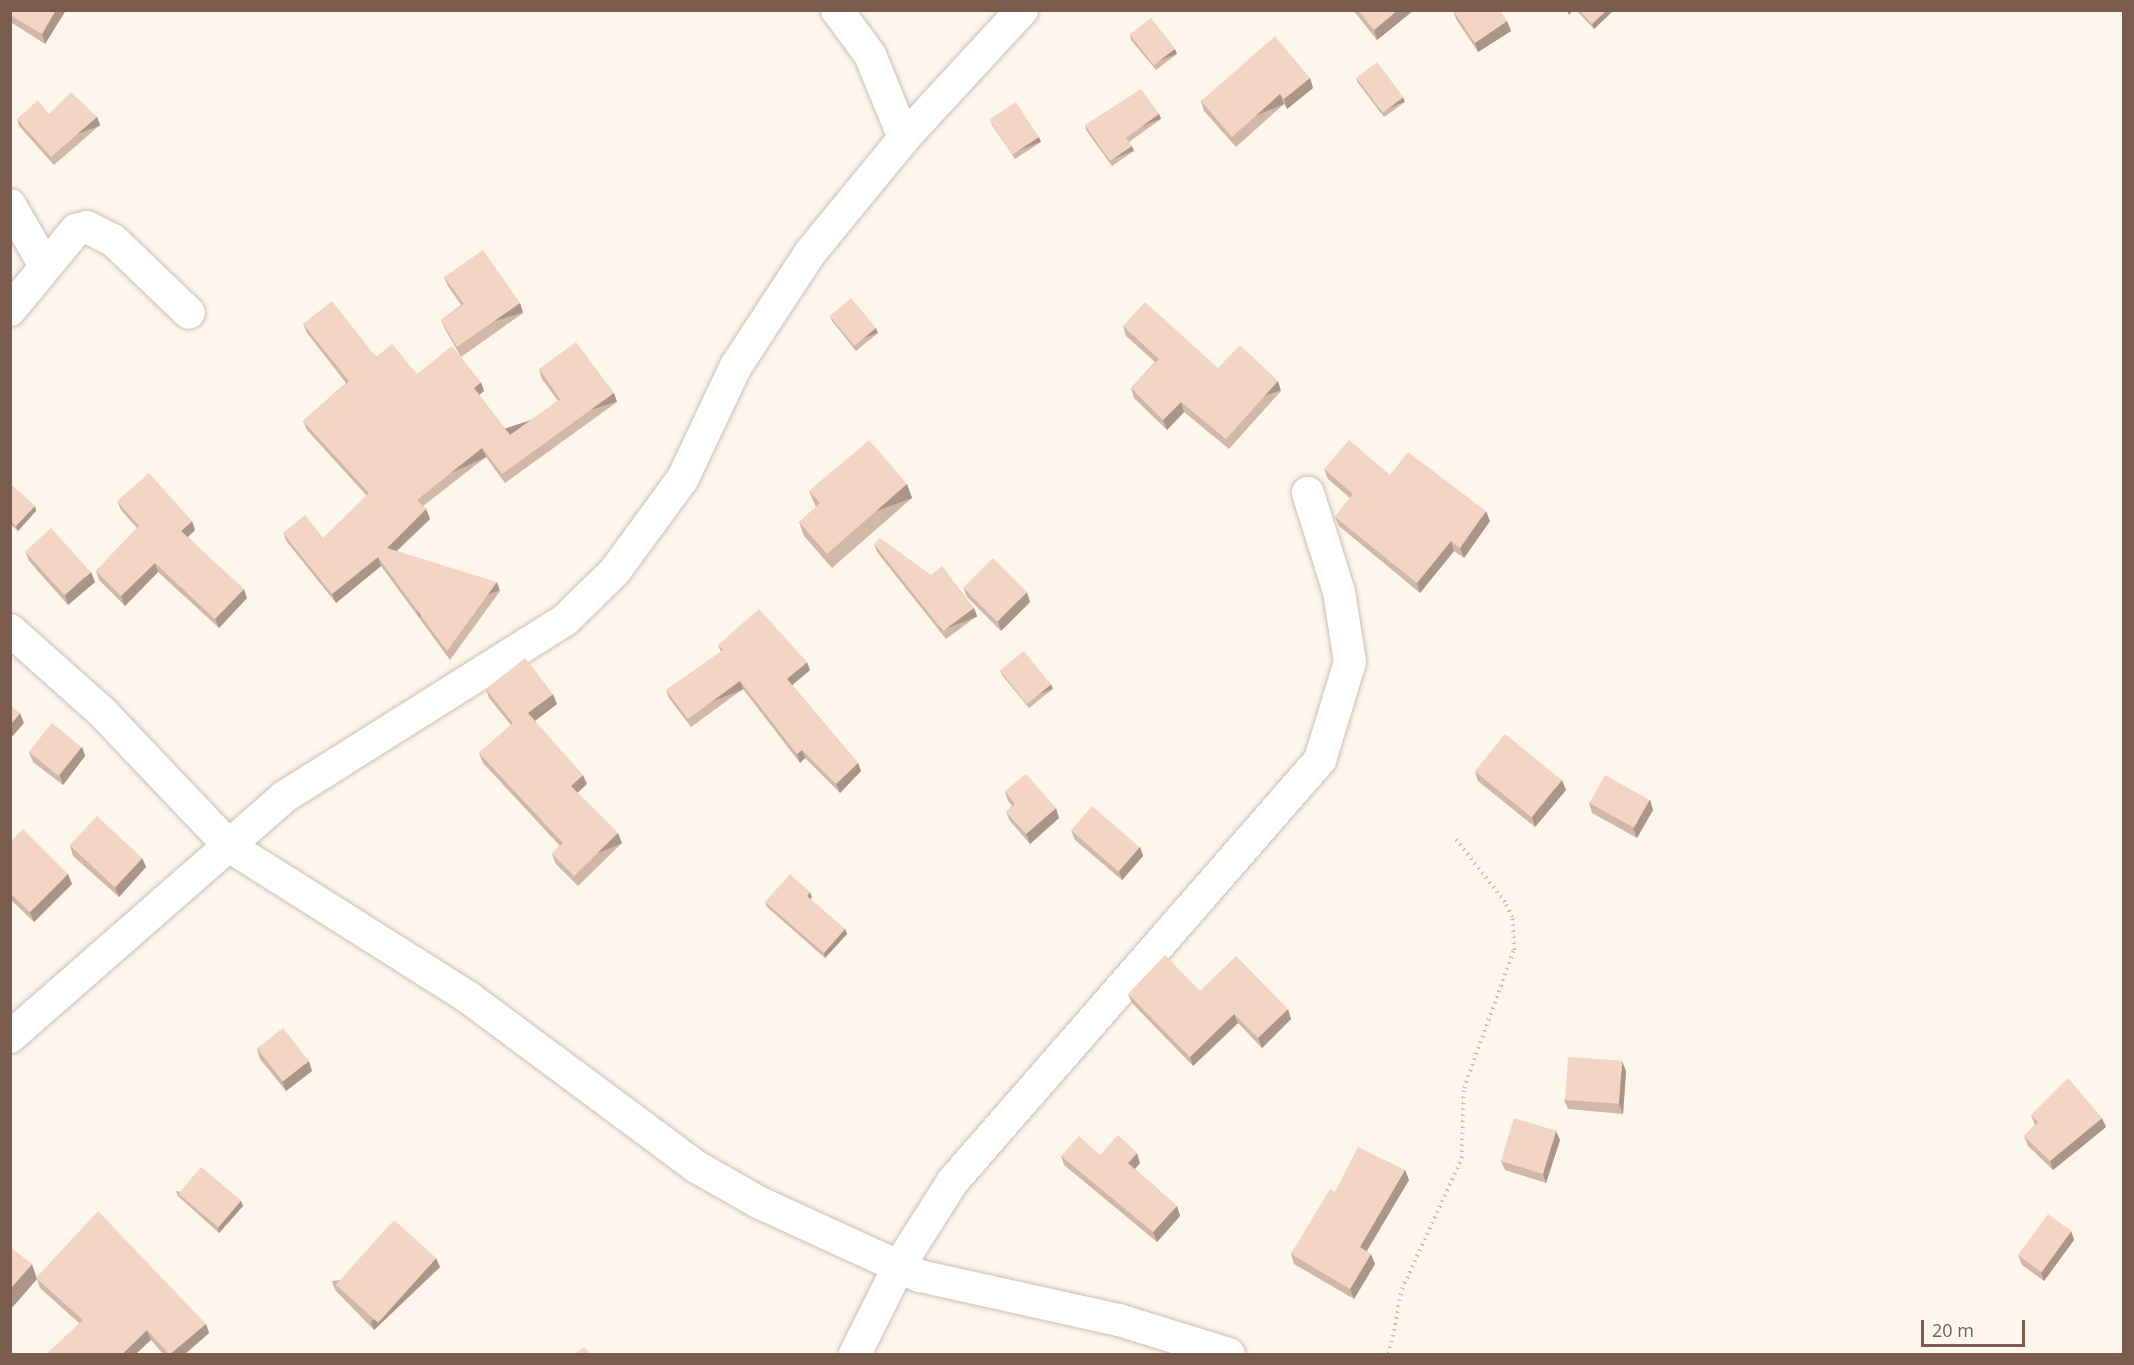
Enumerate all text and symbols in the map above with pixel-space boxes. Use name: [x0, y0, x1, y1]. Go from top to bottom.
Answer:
scale bar: [1924, 1308, 2028, 1346]
text: 20 m: [1932, 1318, 1974, 1342]

